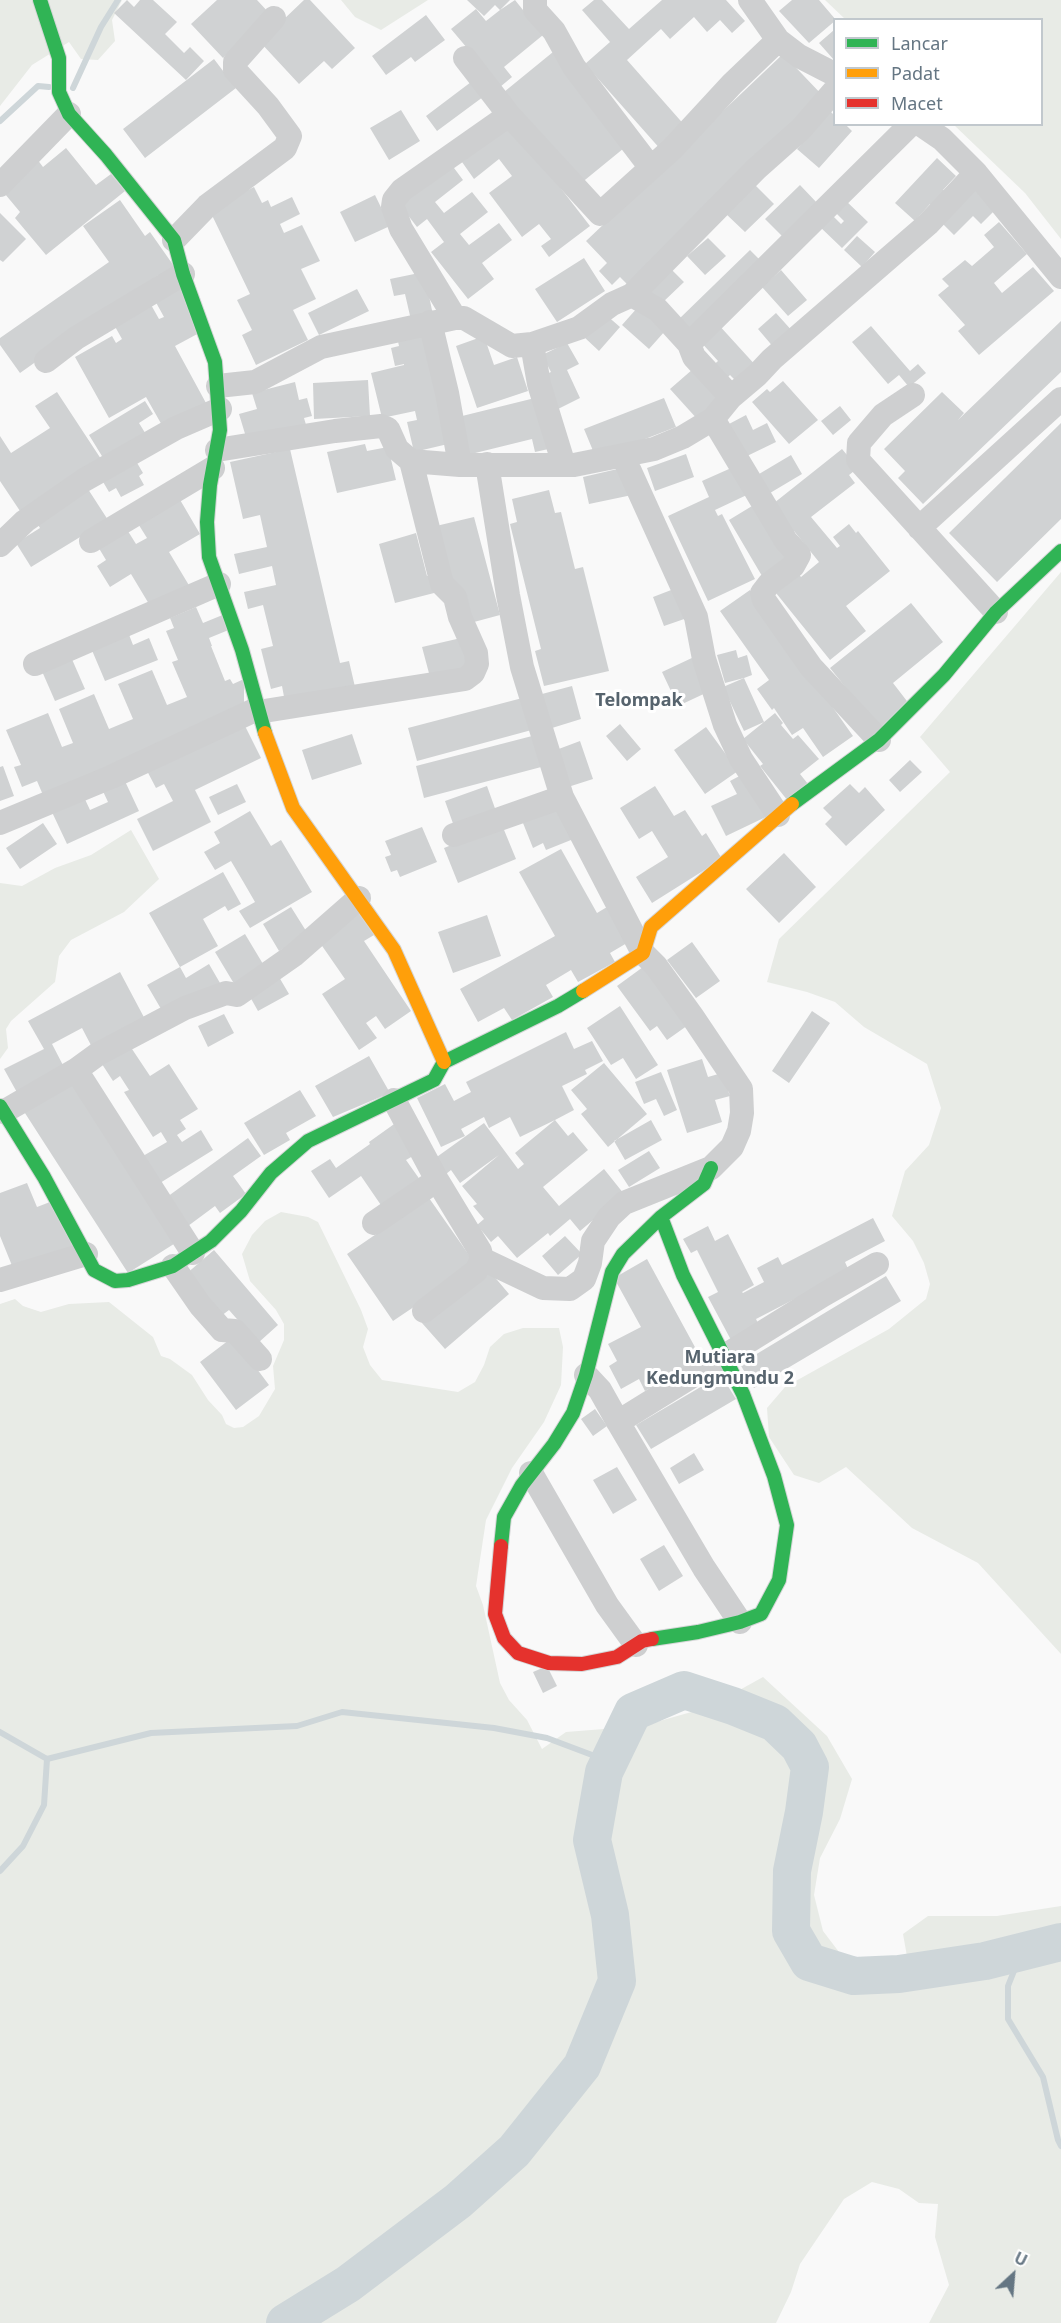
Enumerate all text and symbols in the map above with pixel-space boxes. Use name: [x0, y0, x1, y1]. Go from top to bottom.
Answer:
legend: [833, 18, 1043, 126]
text: Lancar: [891, 31, 948, 55]
text: Padat: [891, 61, 940, 85]
text: Macet: [891, 91, 943, 115]
district label: Telompak: [595, 690, 683, 712]
district label: Mutiara Kedungmundu 2: [646, 1347, 794, 1390]
north arrow: [983, 2245, 1043, 2305]
text: U: [1011, 2246, 1031, 2271]

